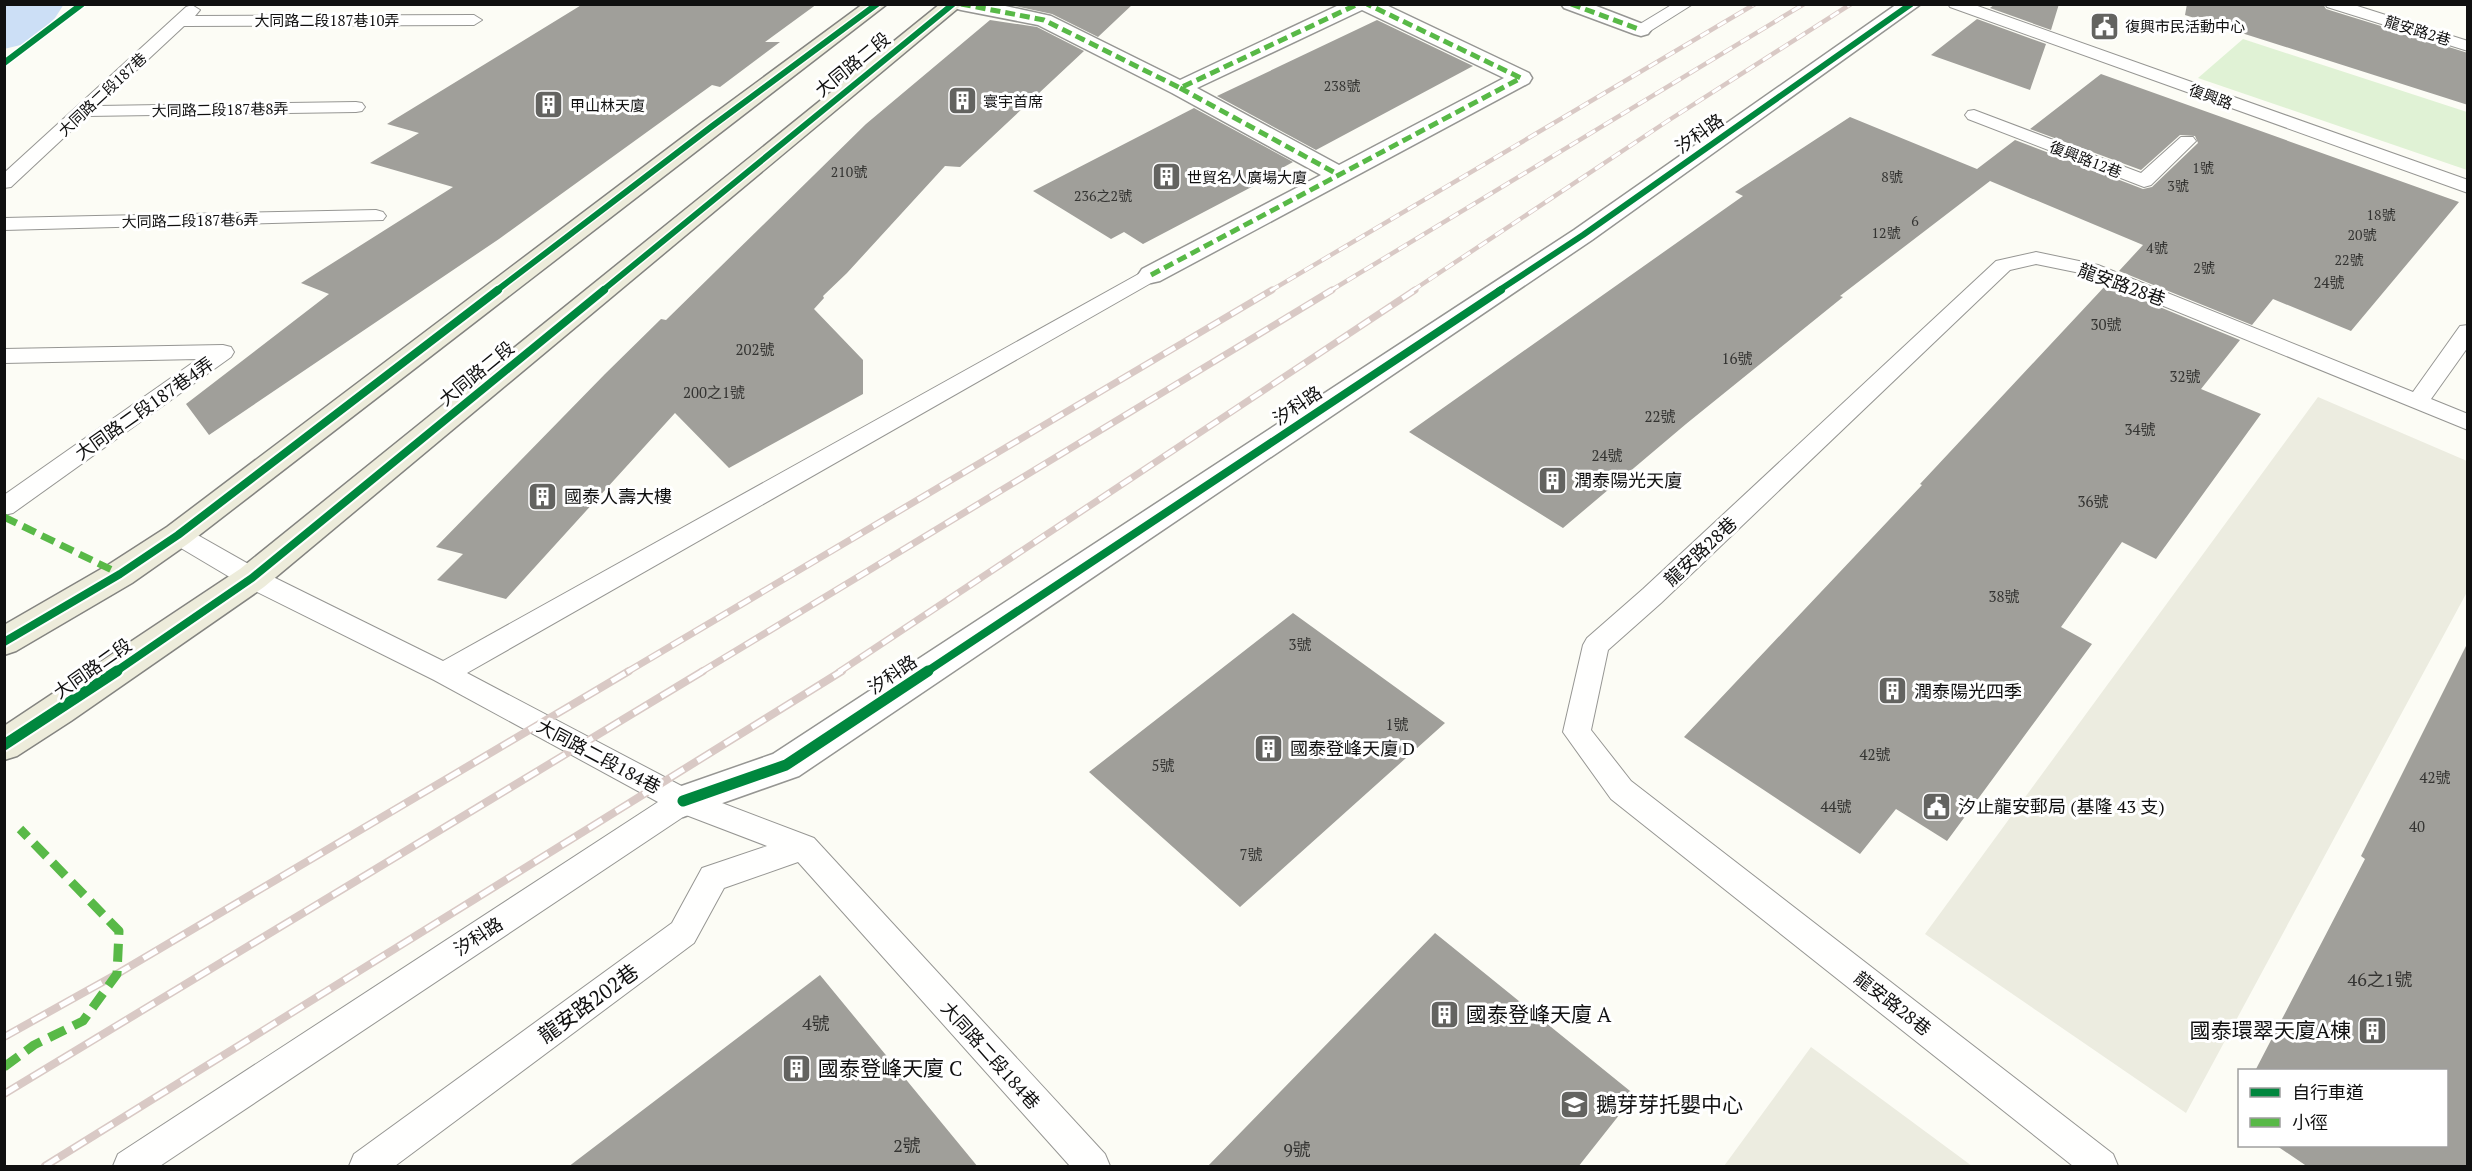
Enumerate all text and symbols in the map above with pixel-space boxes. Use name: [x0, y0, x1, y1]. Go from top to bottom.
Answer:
street label: 大同路二段187巷10弄: [255, 10, 399, 30]
public building icon: 復興市民活動中心: [2088, 10, 2120, 42]
street label: 龍安路2巷: [2383, 10, 2453, 50]
place label: 復興市民活動中心: [2125, 16, 2245, 36]
street label: 大同路二段: [809, 26, 895, 102]
street label: 大同路二段187巷: [53, 48, 151, 140]
house number: 238號: [1324, 76, 1360, 95]
street label: 復興路: [2186, 79, 2236, 113]
building icon: 寰宇首席: [946, 85, 978, 117]
building icon: 甲山林天廈: [533, 89, 565, 121]
place label: 寰宇首席: [983, 91, 1043, 111]
place label: 甲山林天廈: [570, 95, 645, 115]
street label: 大同路二段187巷8弄: [151, 98, 289, 120]
street label: 汐科路: [1670, 108, 1728, 158]
street label: 復興路12巷: [2047, 136, 2125, 182]
house number: 1號: [2192, 158, 2214, 177]
building icon: 世貿名人廣場大廈: [1150, 161, 1182, 193]
house number: 210號: [831, 162, 867, 181]
place label: 世貿名人廣場大廈: [1187, 167, 1307, 187]
house number: 8號: [1881, 167, 1903, 186]
house number: 3號: [2167, 176, 2189, 195]
house number: 236之2號: [1074, 186, 1132, 205]
house number: 18號: [2367, 205, 2395, 224]
street label: 大同路二段187巷6弄: [121, 209, 259, 231]
house number: 6: [1911, 211, 1919, 230]
house number: 12號: [1872, 223, 1900, 242]
house number: 20號: [2348, 225, 2376, 244]
house number: 4號: [2146, 238, 2168, 257]
house number: 22號: [2335, 250, 2363, 269]
street label: 龍安路28巷: [2075, 257, 2169, 311]
house number: 2號: [2193, 258, 2215, 277]
house number: 24號: [2314, 272, 2345, 292]
house number: 30號: [2091, 314, 2122, 334]
street label: 大同路二段: [433, 335, 519, 411]
house number: 202號: [736, 339, 775, 359]
house number: 16號: [1722, 348, 1753, 368]
street label: 大同路二段187巷4弄: [70, 351, 218, 465]
house number: 32號: [2170, 366, 2201, 386]
street label: 汐科路: [1268, 380, 1326, 430]
house number: 200之1號: [683, 382, 745, 402]
house number: 22號: [1645, 406, 1676, 426]
house number: 34號: [2125, 419, 2156, 439]
house number: 24號: [1592, 445, 1623, 465]
building icon: 潤泰陽光天廈: [1537, 464, 1569, 496]
place label: 潤泰陽光天廈: [1574, 468, 1682, 492]
building icon: 國泰人壽大樓: [527, 480, 559, 512]
place label: 國泰人壽大樓: [564, 484, 672, 508]
house number: 36號: [2078, 491, 2109, 511]
street label: 龍安路28巷: [1658, 511, 1742, 591]
house number: 38號: [1989, 586, 2020, 606]
street label: 大同路二段: [48, 632, 136, 704]
house number: 3號: [1289, 634, 1312, 654]
street label: 汐科路: [863, 649, 921, 699]
building icon: 潤泰陽光四季: [1877, 675, 1909, 707]
place label: 潤泰陽光四季: [1914, 679, 2022, 703]
street label: 大同路二段184巷: [533, 713, 665, 799]
house number: 1號: [1386, 714, 1409, 734]
building icon: 國泰登峰天廈 D: [1253, 732, 1285, 764]
place label: 國泰登峰天廈 D: [1290, 736, 1415, 760]
house number: 42號: [1860, 744, 1891, 764]
house number: 5號: [1152, 755, 1175, 775]
house number: 42號: [2420, 767, 2451, 787]
public building icon: 汐止龍安郵局 (基隆 43 支): [1921, 790, 1953, 822]
place label: 汐止龍安郵局 (基隆 43 支): [1958, 794, 2165, 818]
house number: 44號: [1821, 796, 1852, 816]
house number: 40: [2409, 816, 2425, 836]
house number: 7號: [1240, 844, 1263, 864]
street label: 汐科路: [449, 911, 507, 961]
street label: 龍安路202巷: [532, 957, 644, 1049]
street label: 龍安路28巷: [1850, 965, 1936, 1041]
house number: 46之1號: [2348, 967, 2412, 991]
street label: 大同路二段184巷: [936, 996, 1046, 1114]
building icon: 國泰登峰天廈 A: [1429, 998, 1461, 1030]
place label: 國泰登峰天廈 A: [1466, 1000, 1612, 1028]
house number: 4號: [802, 1011, 830, 1035]
building icon: 國泰環翠天廈A棟: [2356, 1014, 2388, 1046]
place label: 國泰環翠天廈A棟: [2190, 1016, 2351, 1044]
building icon: 國泰登峰天廈 C: [781, 1052, 813, 1084]
place label: 國泰登峰天廈 C: [818, 1054, 963, 1082]
legend: [2238, 1069, 2448, 1147]
text: 自行車道: [2292, 1080, 2364, 1104]
school or university icon: 鵝芽芽托嬰中心: [1559, 1088, 1591, 1120]
place label: 鵝芽芽托嬰中心: [1596, 1090, 1743, 1118]
text: 小徑: [2292, 1110, 2328, 1134]
house number: 2號: [893, 1133, 921, 1157]
house number: 9號: [1283, 1137, 1311, 1161]

